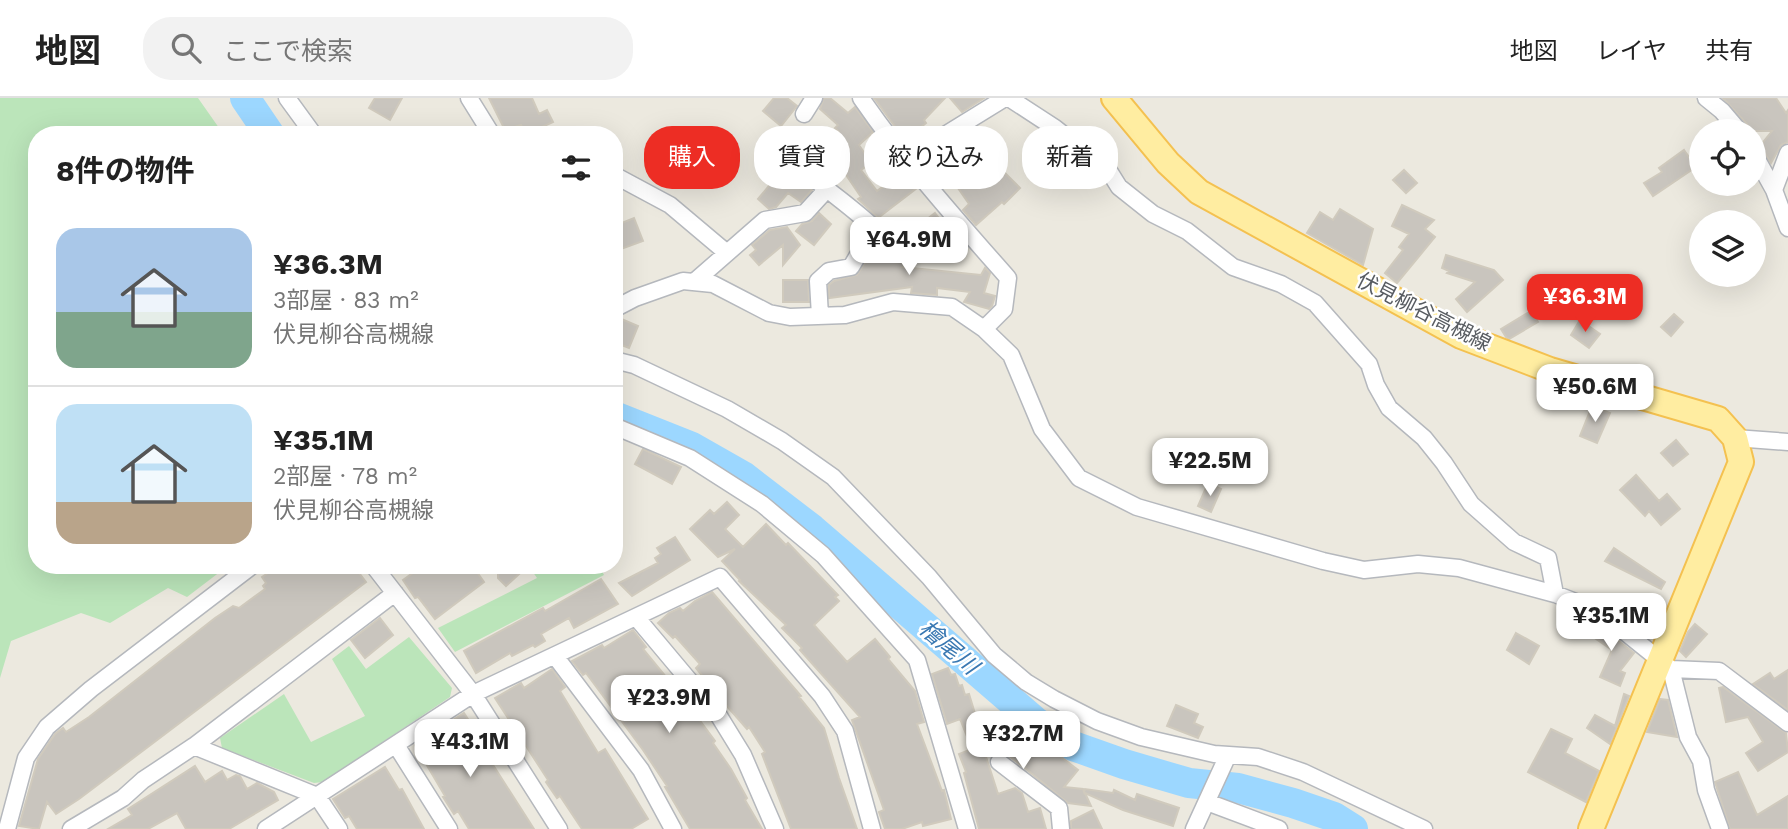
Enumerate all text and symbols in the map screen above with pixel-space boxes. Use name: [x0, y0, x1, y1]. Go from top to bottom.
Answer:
search box: [143, 17, 633, 80]
icon: search: [167, 29, 205, 67]
text: 地図: [35, 31, 101, 70]
text: ここで検索: [223, 36, 353, 66]
text: 地図: [1510, 37, 1558, 65]
text: レイヤ: [1596, 37, 1667, 65]
text: 共有: [1705, 37, 1753, 65]
map controls: [1689, 119, 1766, 287]
button: locate: [1689, 119, 1766, 196]
chip: 購入: [644, 126, 740, 189]
chip: 賃貸: [754, 126, 850, 189]
chip: 絞り込み: [864, 126, 1008, 189]
chip: 新着: [1022, 126, 1118, 189]
icon: filters: [557, 149, 595, 187]
text: 8件の物件: [56, 153, 195, 188]
button: layers: [1689, 210, 1766, 287]
pin: ¥64.9M: [852, 218, 966, 277]
text: ¥64.9M: [866, 226, 952, 253]
text: ¥36.3M: [273, 246, 383, 281]
icon: home: [112, 256, 196, 340]
street label: 伏見柳谷高槻線: [1353, 267, 1495, 356]
pin: ¥36.3M: [1528, 274, 1642, 334]
text: ¥36.3M: [1543, 283, 1627, 310]
text: 3部屋 · 83 m²: [273, 287, 419, 314]
text: 伏見柳谷高槻線: [273, 321, 434, 348]
pin: ¥50.6M: [1538, 364, 1652, 424]
text: ¥50.6M: [1553, 373, 1637, 400]
text: ¥35.1M: [273, 422, 374, 457]
icon: home: [112, 432, 196, 516]
pin: ¥22.5M: [1153, 438, 1267, 498]
text: ¥22.5M: [1168, 447, 1252, 474]
text: 2部屋 · 78 m²: [273, 463, 417, 490]
text: 伏見柳谷高槻線: [273, 497, 434, 524]
pin: ¥35.1M: [1554, 594, 1668, 653]
text: ¥35.1M: [1572, 602, 1650, 629]
water label: 檜尾川: [914, 615, 986, 682]
pin: ¥23.9M: [612, 676, 726, 735]
text: ¥23.9M: [627, 684, 711, 711]
pin: ¥32.7M: [966, 712, 1080, 771]
pin: ¥43.1M: [413, 720, 527, 779]
text: ¥32.7M: [982, 720, 1064, 747]
text: ¥43.1M: [430, 728, 510, 755]

